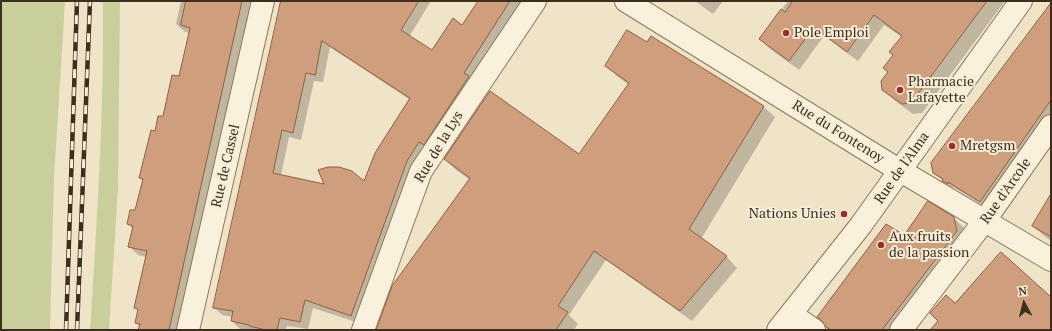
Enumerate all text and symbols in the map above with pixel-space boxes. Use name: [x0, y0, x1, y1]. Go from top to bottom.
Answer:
place label: Pole Emploi: [794, 25, 869, 41]
marker: Pole Emploi: [781, 28, 791, 38]
place label: Pharmacie Lafayette: [908, 74, 974, 106]
marker: Pharmacie Lafayette: [895, 85, 905, 95]
street label: Rue du Fontenoy: [789, 97, 887, 167]
street label: Rue de la Lys: [411, 108, 467, 186]
street label: Rue de Cassel: [208, 123, 244, 209]
street label: Rue de l'Alma: [871, 129, 933, 207]
place label: Mretgsm: [960, 138, 1015, 154]
marker: Mretgsm: [947, 141, 957, 151]
street label: Rue d'Arcole: [977, 155, 1035, 227]
place label: Nations Unies: [749, 206, 836, 222]
marker: Nations Unies: [839, 209, 849, 219]
place label: Aux fruits de la passion: [889, 229, 969, 262]
marker: Aux fruits de la passion: [876, 240, 886, 250]
north arrow: [1004, 283, 1044, 323]
text: N: [1018, 284, 1028, 299]

